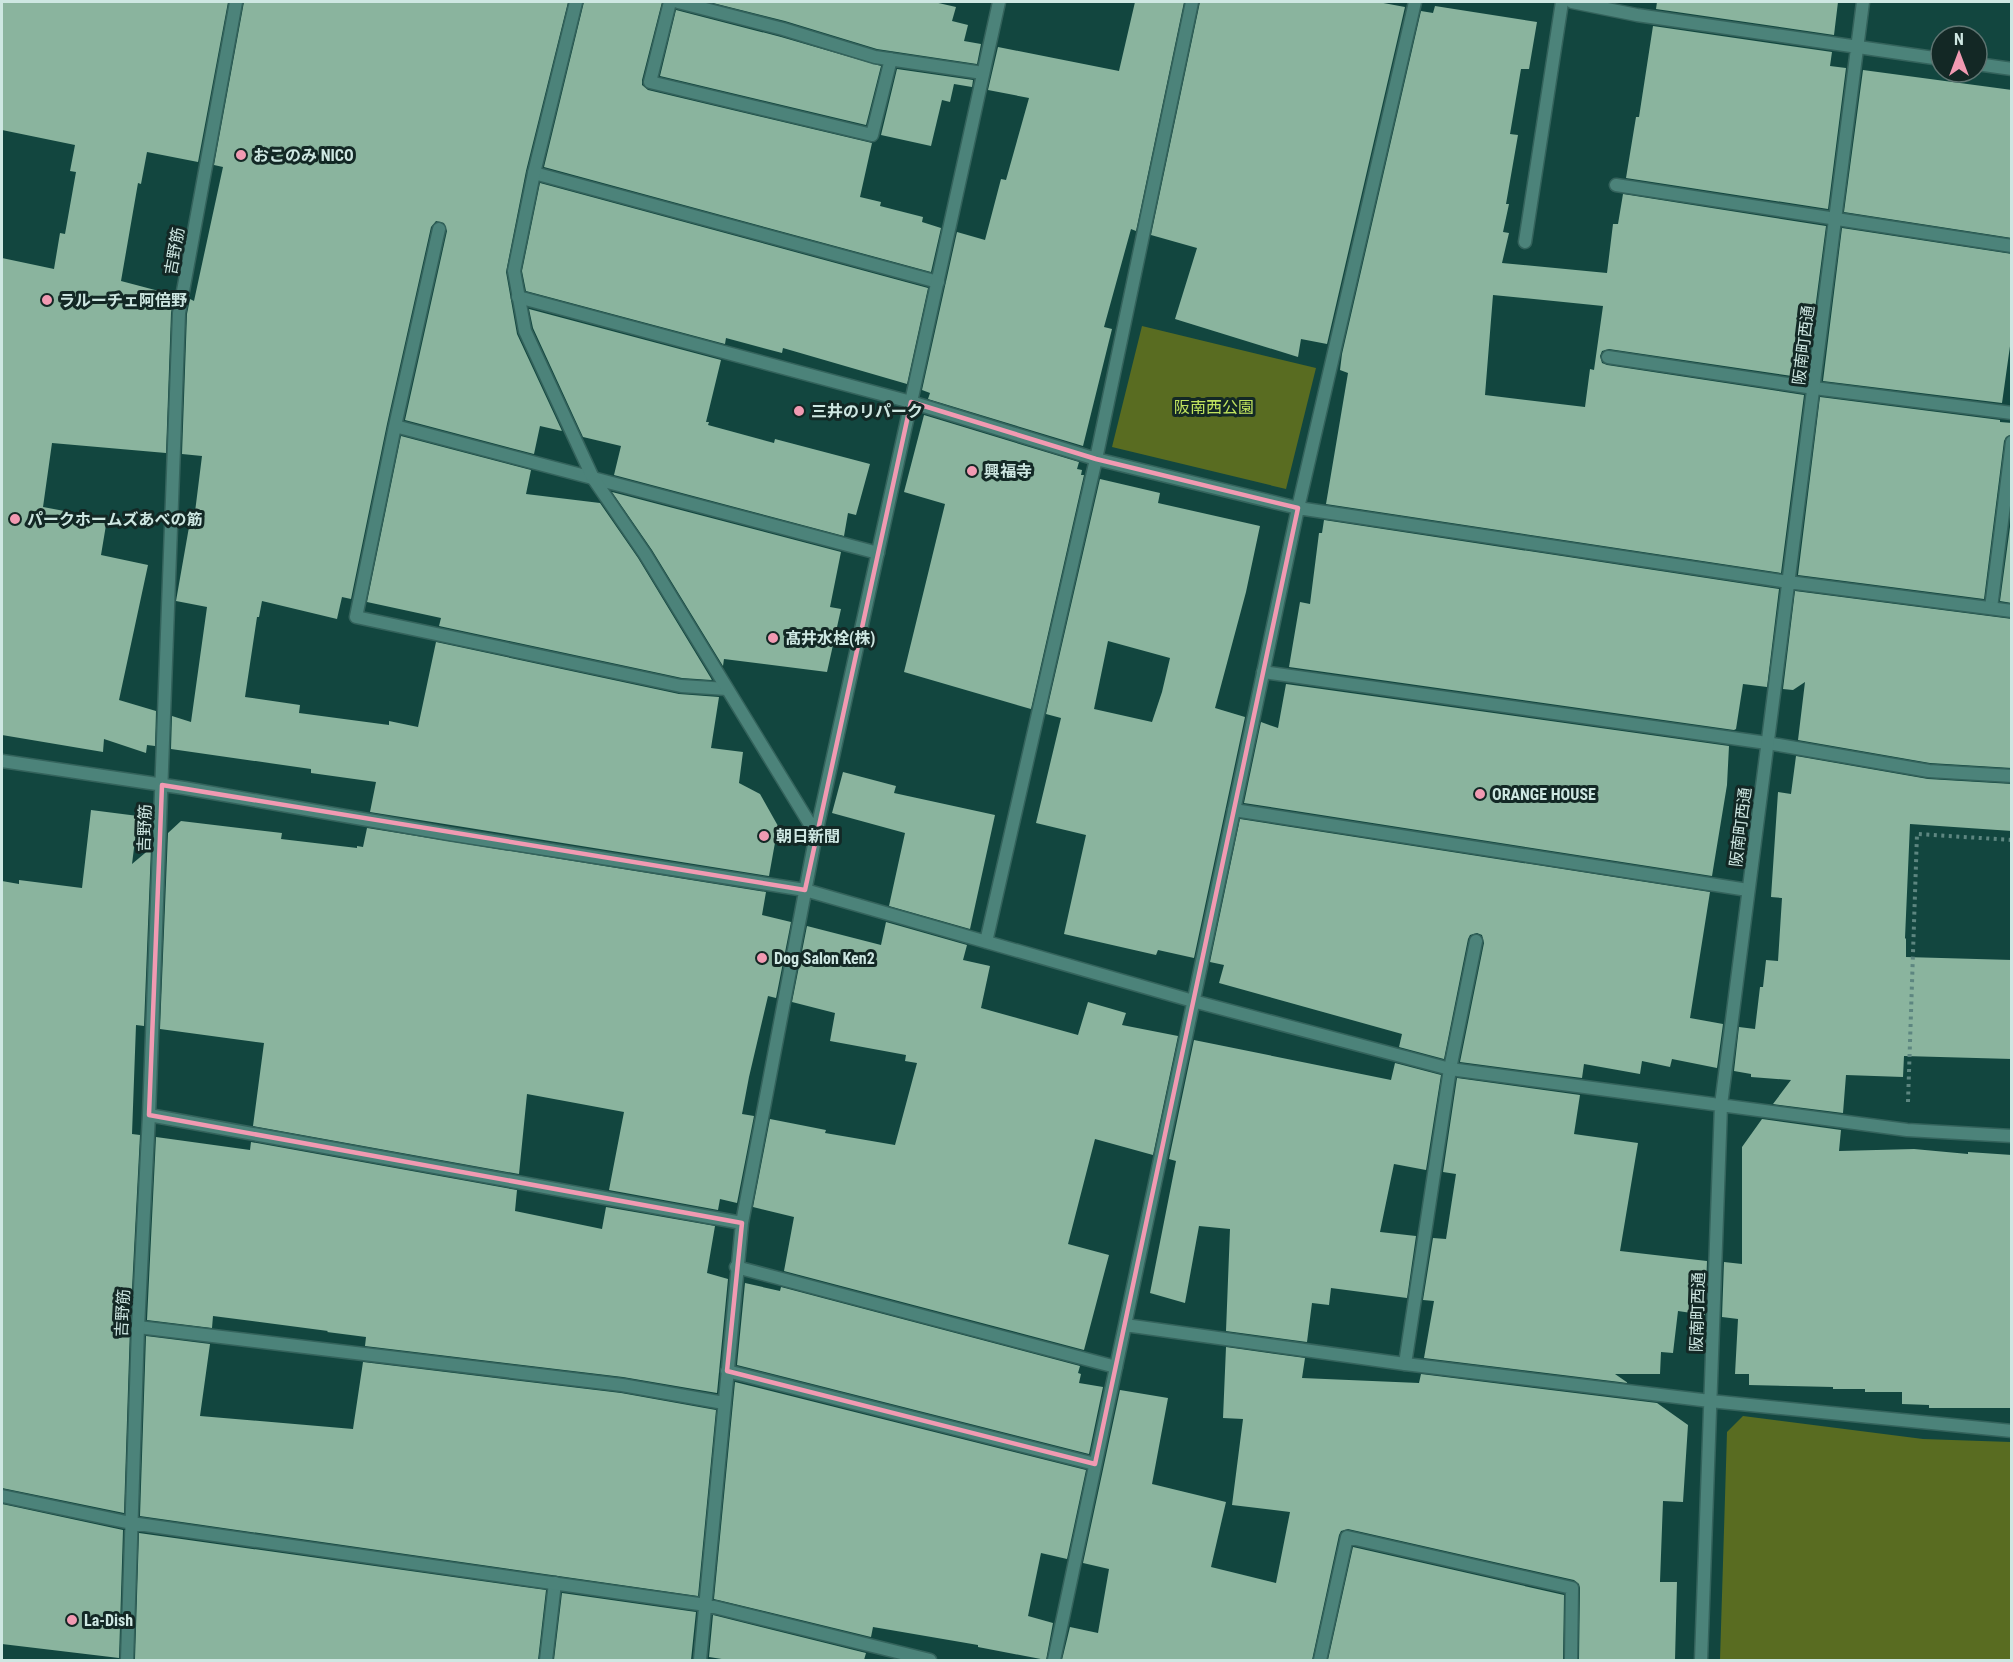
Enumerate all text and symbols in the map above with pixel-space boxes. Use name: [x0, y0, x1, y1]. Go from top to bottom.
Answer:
north arrow: [1929, 24, 1989, 84]
text: N: [1954, 30, 1964, 49]
place label: おこのみ NICO: [253, 146, 354, 165]
marker: おこのみ NICO: [234, 148, 248, 162]
street label: 吉野筋: [161, 226, 188, 276]
place label: ラルーチェ阿倍野: [59, 291, 187, 310]
marker: ラルーチェ阿倍野: [40, 293, 54, 307]
street label: 阪南町西通: [1789, 304, 1818, 386]
park label: 阪南西公園: [1174, 398, 1254, 417]
place label: 三井のリパーク: [811, 402, 923, 421]
marker: 三井のリパーク: [792, 404, 806, 418]
place label: 興福寺: [984, 462, 1032, 481]
marker: 興福寺: [965, 464, 979, 478]
place label: パークホームズあべの筋: [27, 510, 203, 529]
marker: パークホームズあべの筋: [8, 512, 22, 526]
place label: 髙井水栓(株): [785, 629, 875, 648]
marker: 髙井水栓(株): [766, 631, 780, 645]
place label: ORANGE HOUSE: [1492, 785, 1596, 804]
street label: 阪南町西通: [1726, 786, 1755, 868]
marker: ORANGE HOUSE: [1473, 787, 1487, 801]
street label: 吉野筋: [134, 804, 155, 852]
place label: 朝日新聞: [776, 827, 840, 846]
marker: 朝日新聞: [757, 829, 771, 843]
place label: Dog Salon Ken2: [774, 949, 875, 968]
marker: Dog Salon Ken2: [755, 951, 769, 965]
street label: 阪南町西通: [1687, 1272, 1708, 1352]
street label: 吉野筋: [112, 1289, 133, 1337]
place label: La-Dish: [84, 1611, 133, 1630]
marker: La-Dish: [65, 1613, 79, 1627]

